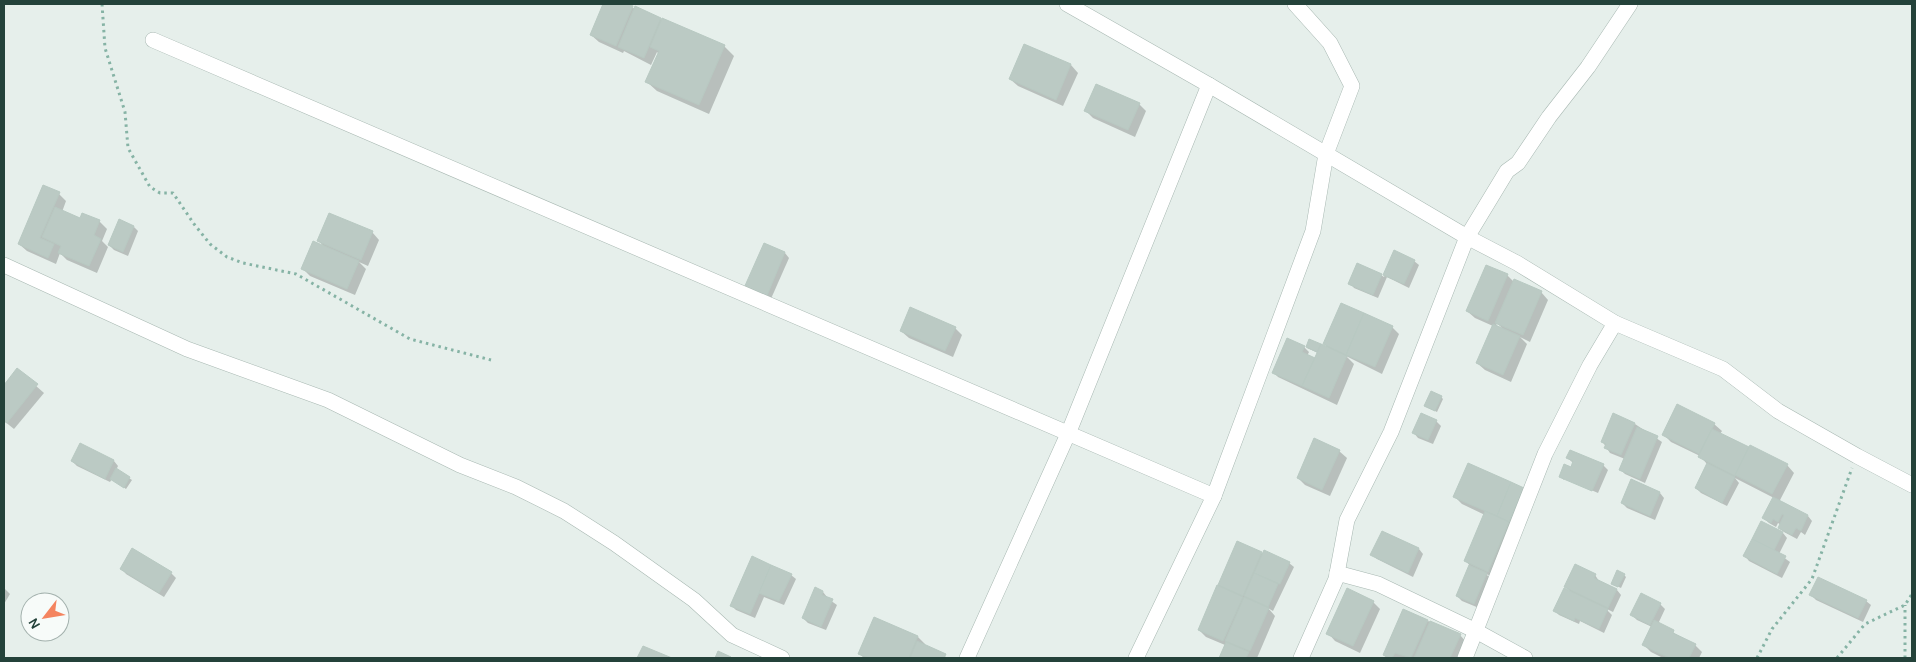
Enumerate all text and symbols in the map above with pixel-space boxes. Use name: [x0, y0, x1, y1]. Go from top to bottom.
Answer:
north arrow: [20, 592, 70, 642]
text: N: [24, 615, 44, 632]

